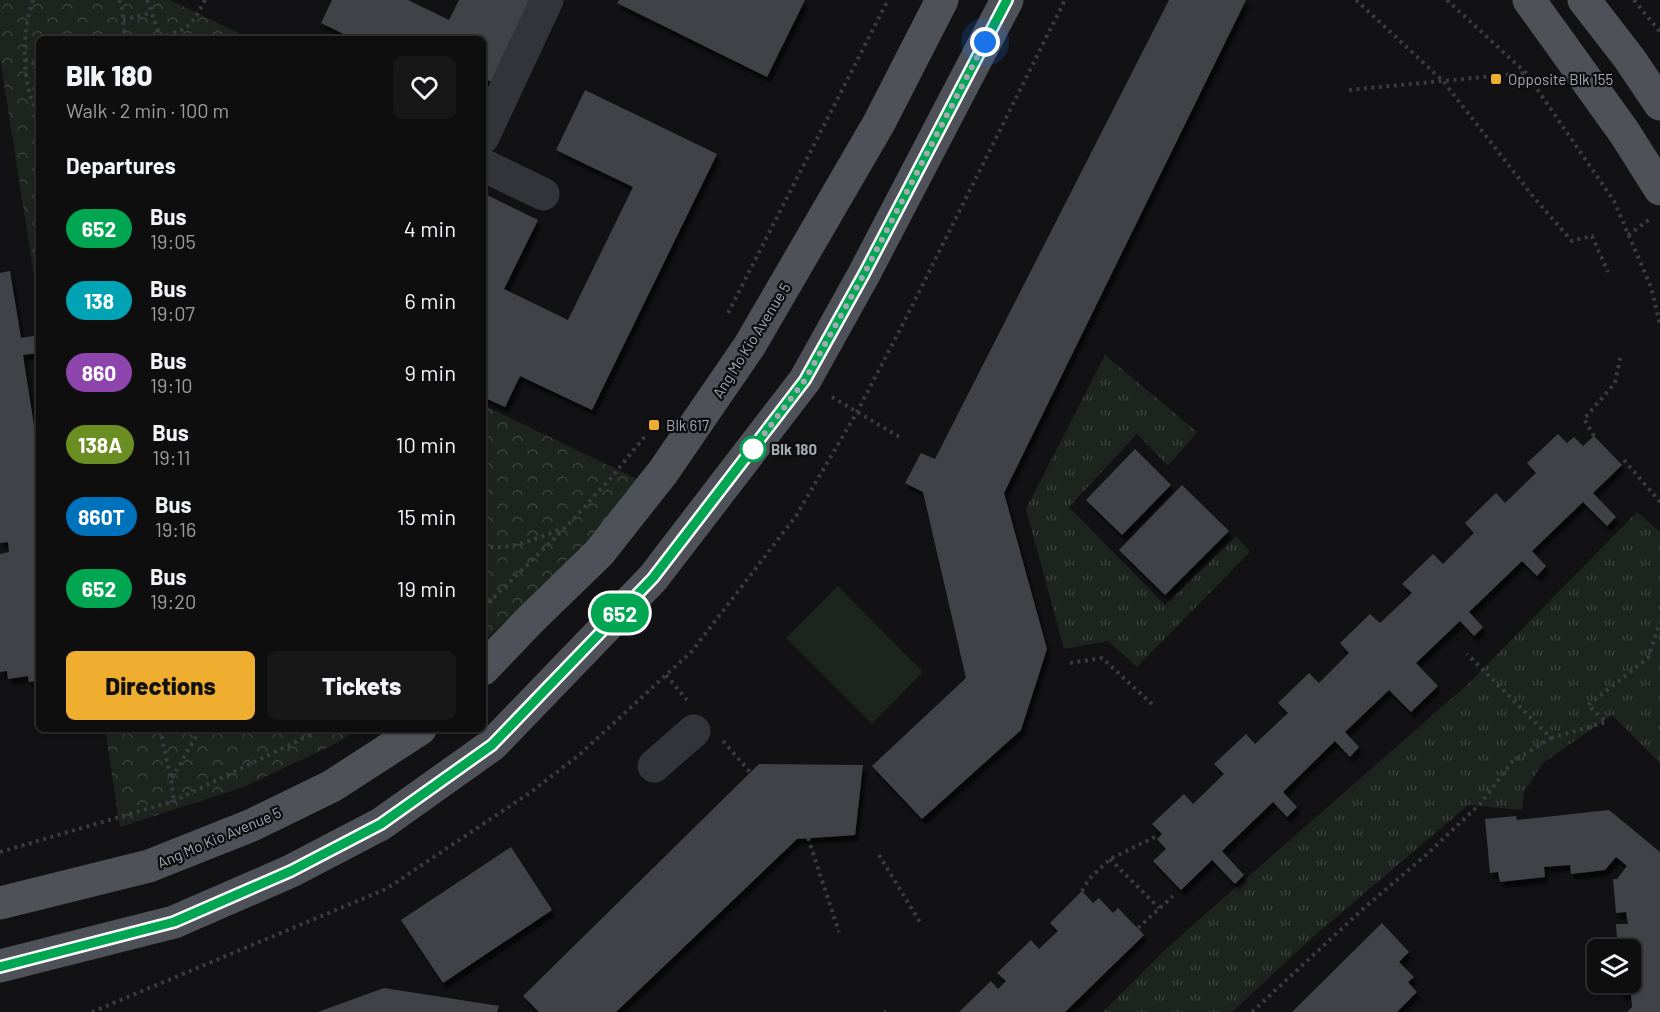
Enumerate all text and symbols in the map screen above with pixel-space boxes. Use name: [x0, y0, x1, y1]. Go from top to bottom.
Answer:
your location: [970, 27, 1000, 57]
button: heart: [393, 56, 456, 119]
text: Blk 180: [66, 58, 153, 92]
place label: Opposite Blk 155: [1508, 70, 1613, 88]
marker: Opposite Blk 155: [1489, 72, 1503, 86]
text: Walk · 2 min · 100 m: [66, 98, 229, 122]
text: Departures: [66, 152, 176, 178]
text: Bus: [150, 203, 187, 229]
text: 4 min: [404, 215, 456, 241]
text: 652: [82, 216, 116, 241]
text: 19:05: [150, 229, 196, 253]
text: Bus: [150, 275, 187, 301]
street label: Ang Mo Kio Avenue 5: [708, 279, 794, 401]
text: 6 min: [405, 287, 456, 313]
text: 138: [84, 288, 114, 313]
text: 19:07: [150, 301, 195, 325]
text: Bus: [150, 347, 187, 373]
text: 9 min: [404, 359, 456, 385]
text: 860: [82, 360, 116, 385]
text: 19:10: [150, 373, 193, 397]
place label: Blk 617: [666, 416, 709, 434]
marker: Blk 617: [647, 418, 661, 432]
text: Bus: [152, 419, 189, 445]
text: 10 min: [396, 431, 456, 457]
text: 138A: [78, 432, 122, 457]
marker: Blk 180: [740, 436, 766, 462]
place label: Blk 180: [771, 440, 817, 458]
text: 19:11: [152, 445, 191, 469]
text: Bus: [155, 491, 191, 517]
text: 15 min: [397, 503, 456, 529]
text: 860T: [78, 504, 125, 529]
text: 19:16: [155, 517, 196, 541]
text: Bus: [150, 563, 187, 589]
text: 19 min: [397, 575, 456, 601]
text: 652: [82, 576, 116, 601]
text: 19:20: [150, 589, 196, 613]
line badge: 652: [586, 594, 654, 632]
text: 652: [603, 601, 637, 626]
button: Directions: [66, 651, 255, 720]
button: Tickets: [267, 651, 456, 720]
street label: Ang Mo Kio Avenue 5: [154, 803, 284, 871]
map controls: [1587, 939, 1641, 993]
button: layers: [1587, 939, 1641, 993]

